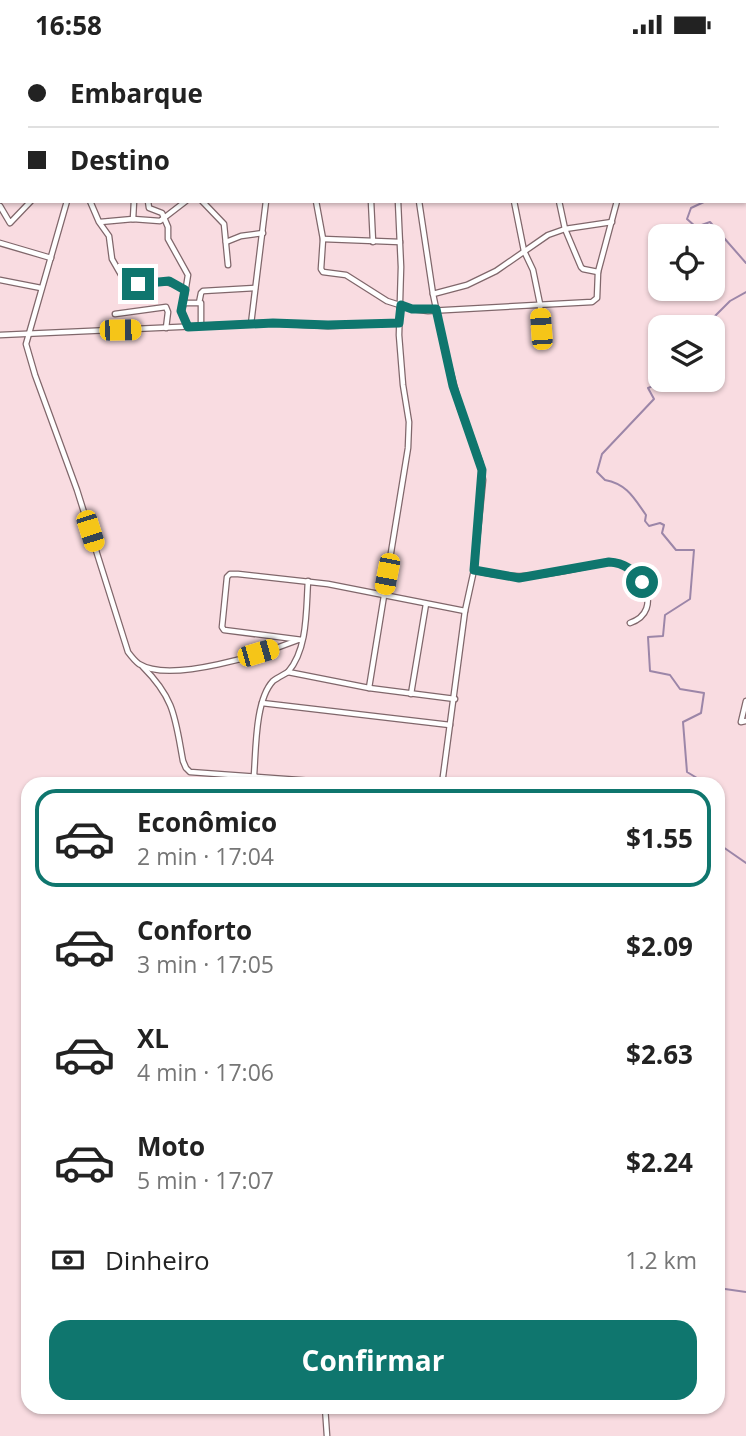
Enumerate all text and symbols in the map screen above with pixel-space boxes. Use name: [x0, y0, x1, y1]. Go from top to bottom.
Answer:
text: 16:58: [35, 7, 102, 43]
text: Embarque: [70, 75, 203, 111]
text: Destino: [70, 142, 170, 178]
map controls: [648, 224, 725, 392]
button: locate: [648, 224, 725, 301]
route end: [122, 268, 154, 300]
car: [530, 307, 553, 351]
button: layers: [648, 315, 725, 392]
car: [99, 319, 142, 341]
car: [74, 508, 107, 554]
car: [373, 551, 402, 597]
route start: [626, 566, 658, 598]
car: [235, 637, 282, 669]
text: Econômico: [137, 804, 277, 840]
icon: car: [53, 807, 116, 870]
text: $1.55: [626, 820, 693, 856]
text: 2 min · 17:04: [137, 840, 274, 872]
text: Conforto: [137, 912, 252, 948]
icon: car: [53, 915, 116, 978]
text: $2.09: [626, 928, 693, 964]
text: 3 min · 17:05: [137, 948, 274, 980]
text: XL: [137, 1020, 169, 1056]
icon: car: [53, 1023, 116, 1086]
text: $2.63: [626, 1036, 693, 1072]
text: 4 min · 17:06: [137, 1056, 274, 1088]
text: Moto: [137, 1128, 205, 1164]
icon: car: [53, 1131, 116, 1194]
text: $2.24: [626, 1144, 693, 1180]
text: 5 min · 17:07: [137, 1164, 274, 1196]
icon: cash: [49, 1241, 87, 1279]
text: Dinheiro: [105, 1242, 210, 1278]
text: 1.2 km: [625, 1244, 697, 1276]
button: Confirmar: [49, 1320, 697, 1400]

